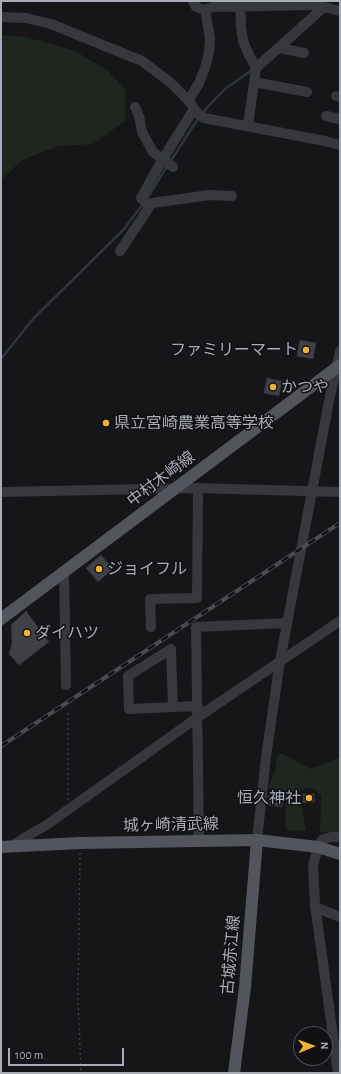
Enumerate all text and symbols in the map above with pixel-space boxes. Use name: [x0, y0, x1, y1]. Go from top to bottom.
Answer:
place label: ファミリーマート: [170, 340, 298, 360]
marker: ファミリーマート: [301, 345, 311, 355]
place label: かつや: [281, 377, 329, 397]
marker: かつや: [268, 382, 278, 392]
place label: 県立宮崎農業高等学校: [114, 413, 274, 433]
marker: 県立宮崎農業高等学校: [101, 418, 111, 428]
street label: 中村木崎線: [123, 447, 199, 511]
place label: ジョイフル: [107, 559, 187, 579]
marker: ジョイフル: [94, 564, 104, 574]
place label: ダイハツ: [35, 623, 99, 643]
marker: ダイハツ: [22, 628, 32, 638]
place label: 恒久神社: [237, 788, 301, 808]
marker: 恒久神社: [304, 793, 314, 803]
street label: 城ヶ崎清武線: [123, 815, 219, 835]
street label: 古城赤江線: [218, 914, 244, 996]
north arrow: [293, 1026, 333, 1066]
scale bar: [10, 1040, 126, 1066]
text: N: [319, 1042, 330, 1050]
text: 100 m: [15, 1049, 43, 1061]

